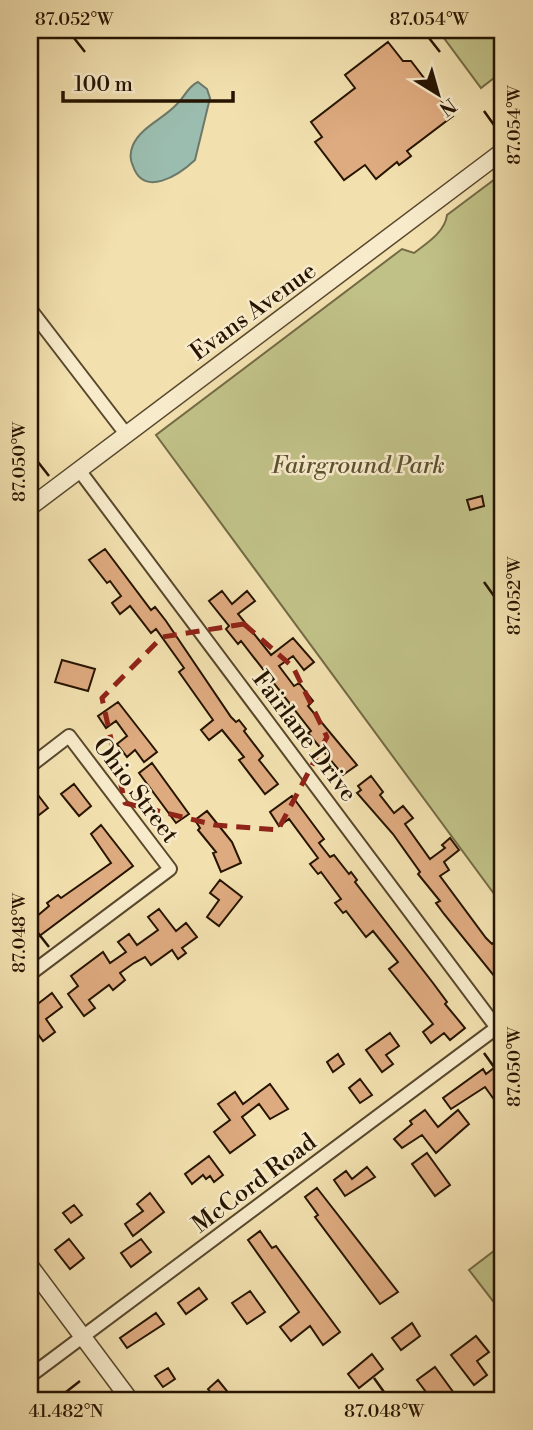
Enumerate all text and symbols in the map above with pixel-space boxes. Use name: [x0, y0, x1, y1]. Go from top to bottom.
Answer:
text: 87.052°W: [35, 8, 114, 31]
text: 87.054°W: [389, 8, 469, 31]
scale bar: [63, 60, 233, 104]
north arrow: [404, 60, 474, 130]
text: 100 m: [74, 72, 133, 98]
text: 87.054°W: [503, 85, 526, 165]
text: N: [434, 93, 461, 121]
street label: Evans Avenue: [185, 256, 323, 368]
text: 87.050°W: [8, 421, 31, 502]
park label: Fairground Park: [271, 451, 445, 481]
text: 87.052°W: [503, 556, 526, 635]
street label: Fairlane Drive: [245, 665, 363, 808]
street label: Ohio Street: [86, 732, 185, 850]
text: 87.048°W: [8, 892, 31, 973]
text: 87.050°W: [503, 1026, 526, 1107]
street label: McCord Road: [187, 1127, 323, 1240]
text: 41.482°N: [29, 1400, 104, 1423]
text: 87.048°W: [344, 1400, 425, 1423]

